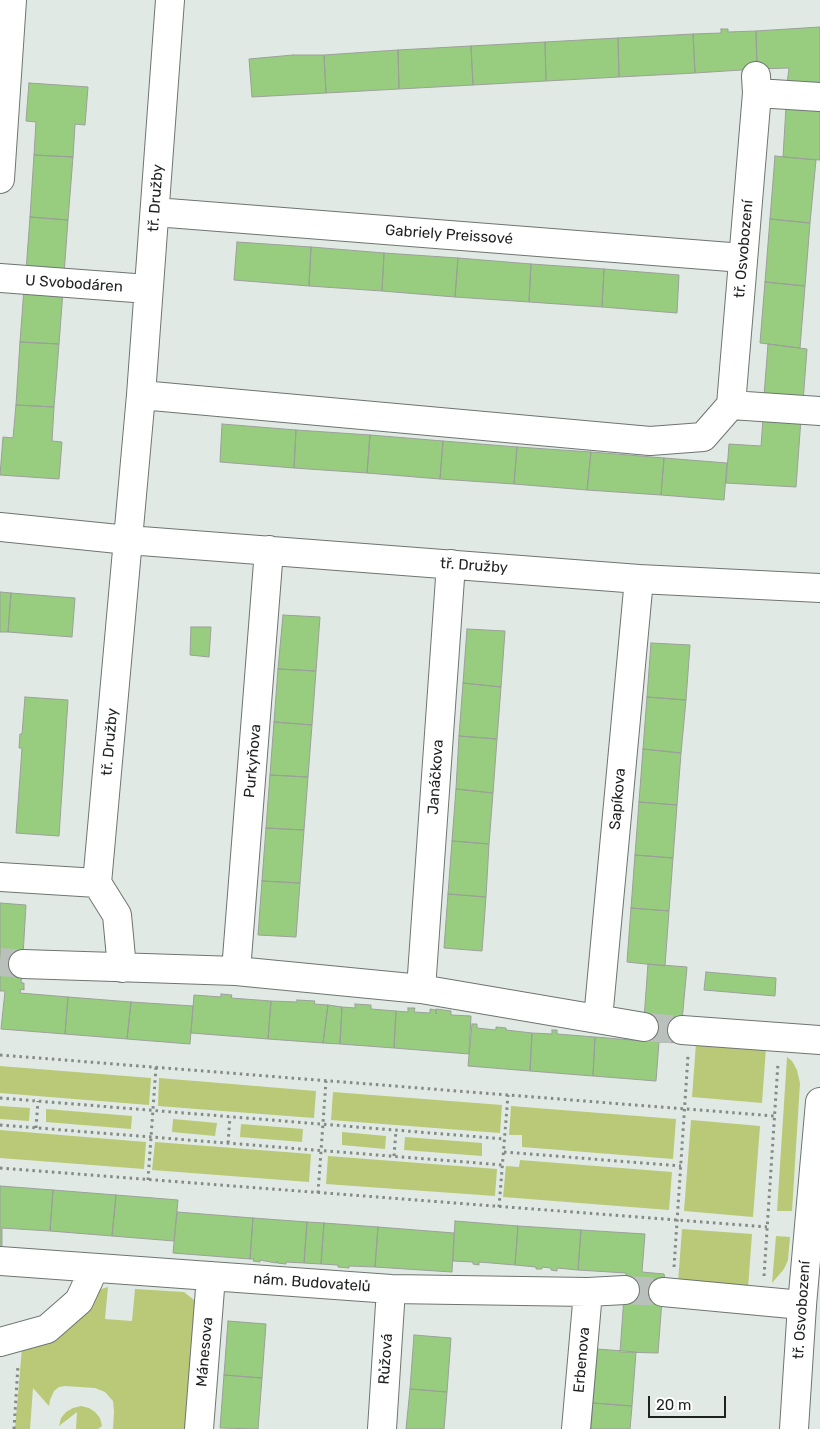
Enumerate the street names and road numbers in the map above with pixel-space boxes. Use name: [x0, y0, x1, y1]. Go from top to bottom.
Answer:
street label: tř. Družby: [145, 164, 167, 232]
street label: tř. Osvobození: [731, 199, 757, 299]
street label: Gabriely Preissové: [385, 222, 513, 248]
street label: U Svobodáren: [25, 272, 123, 296]
street label: tř. Družby: [440, 555, 508, 577]
street label: tř. Družby: [98, 707, 122, 777]
street label: Purkyňova: [241, 723, 265, 799]
street label: Janáčkova: [424, 739, 448, 815]
street label: Sapíkova: [606, 767, 630, 831]
street label: tř. Osvobození: [790, 1260, 814, 1360]
street label: nám. Budovatelů: [253, 1270, 371, 1296]
street label: Mánesova: [193, 1316, 217, 1388]
street label: Erbenova: [570, 1326, 594, 1394]
street label: Růžová: [375, 1333, 397, 1385]

